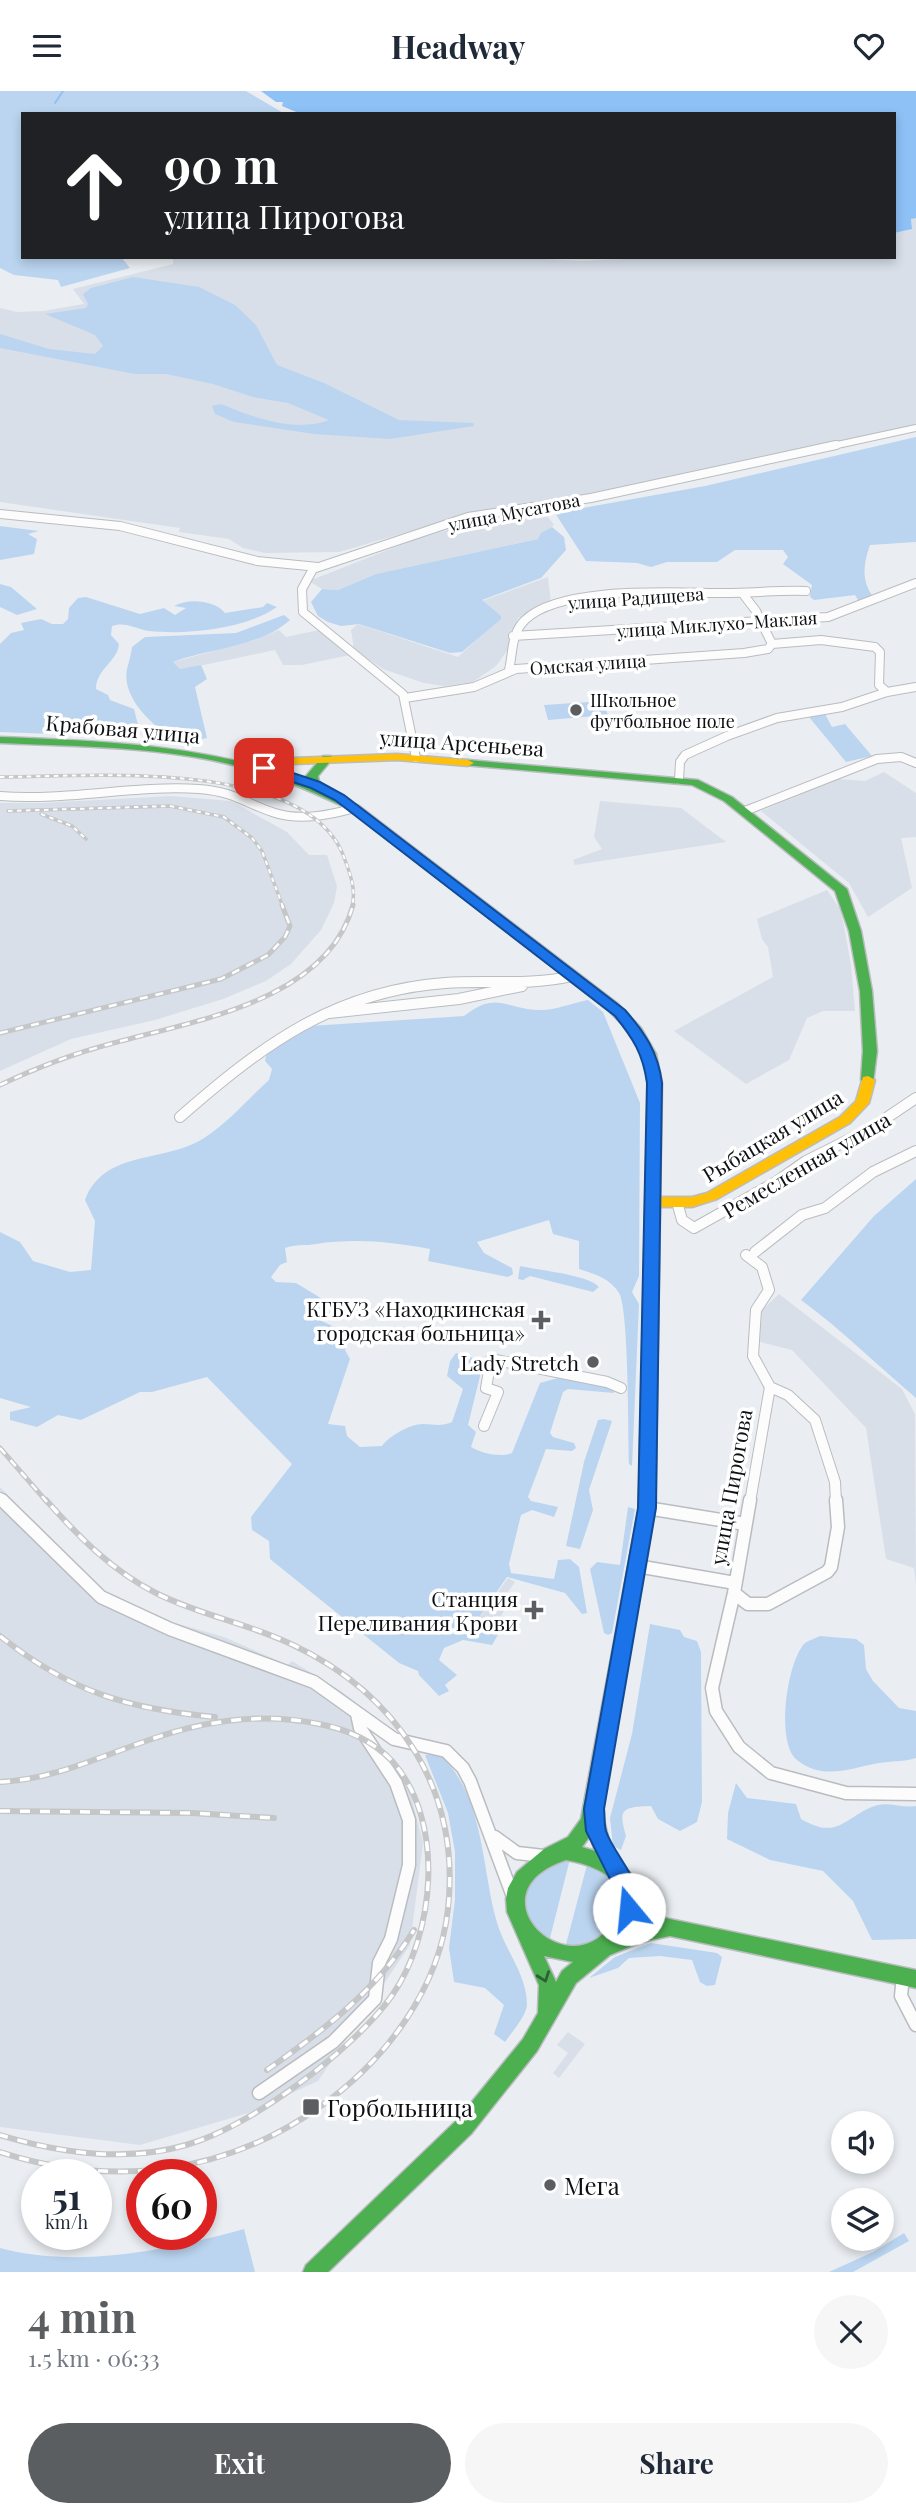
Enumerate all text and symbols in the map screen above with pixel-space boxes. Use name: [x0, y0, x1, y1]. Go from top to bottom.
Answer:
text: Headway: [391, 24, 525, 67]
icon: menu: [28, 27, 66, 65]
icon: heart: [850, 27, 888, 65]
text: 90 m: [164, 131, 278, 196]
icon: ahead: [49, 140, 140, 231]
text: улица Пирогова: [164, 194, 405, 237]
street label: улица Мусатова: [445, 487, 582, 537]
street label: улица Радищева: [566, 581, 705, 615]
street label: улица Миклухо-Маклая: [615, 605, 818, 643]
street label: Омская улица: [529, 648, 647, 680]
place label: Школьное футбольное поле: [590, 688, 735, 733]
marker: Школьное футбольное поле: [568, 702, 584, 718]
street label: Крабовая улица: [44, 707, 202, 749]
street label: улица Арсеньева: [378, 722, 546, 762]
pin: [234, 738, 294, 798]
icon: arrive: [245, 749, 283, 787]
street label: Рыбацкая улица: [697, 1082, 848, 1188]
street label: Ремесленная улица: [717, 1104, 896, 1224]
place label: КГБУЗ «Находкинская городская больница»: [306, 1294, 525, 1346]
marker: КГБУЗ «Находкинская городская больница»: [531, 1310, 551, 1330]
place label: Lady Stretch: [460, 1348, 580, 1376]
marker: Lady Stretch: [585, 1354, 601, 1370]
street label: улица Пирогова: [702, 1406, 758, 1568]
place label: Станция Переливания Крови: [318, 1584, 518, 1636]
marker: Станция Переливания Крови: [524, 1600, 544, 1620]
position arrow: [592, 1872, 666, 1946]
one-way arrow: [536, 1970, 550, 1982]
place label: Горбольница: [327, 2091, 473, 2123]
marker: Горбольница: [301, 2097, 321, 2117]
map controls: [831, 2111, 894, 2251]
button: sound: [831, 2111, 894, 2174]
speed limit sign: 60: [126, 2159, 217, 2250]
place label: Мега: [564, 2169, 620, 2201]
text: 51: [52, 2172, 81, 2219]
marker: Мега: [542, 2177, 558, 2193]
button: layers: [831, 2188, 894, 2251]
text: km/h: [45, 2210, 88, 2234]
text: 4 min: [28, 2288, 137, 2344]
button: close: [814, 2295, 888, 2369]
text: 1.5 km · 06:33: [28, 2342, 160, 2373]
button: Exit: [28, 2423, 451, 2503]
button: Share: [465, 2423, 888, 2503]

